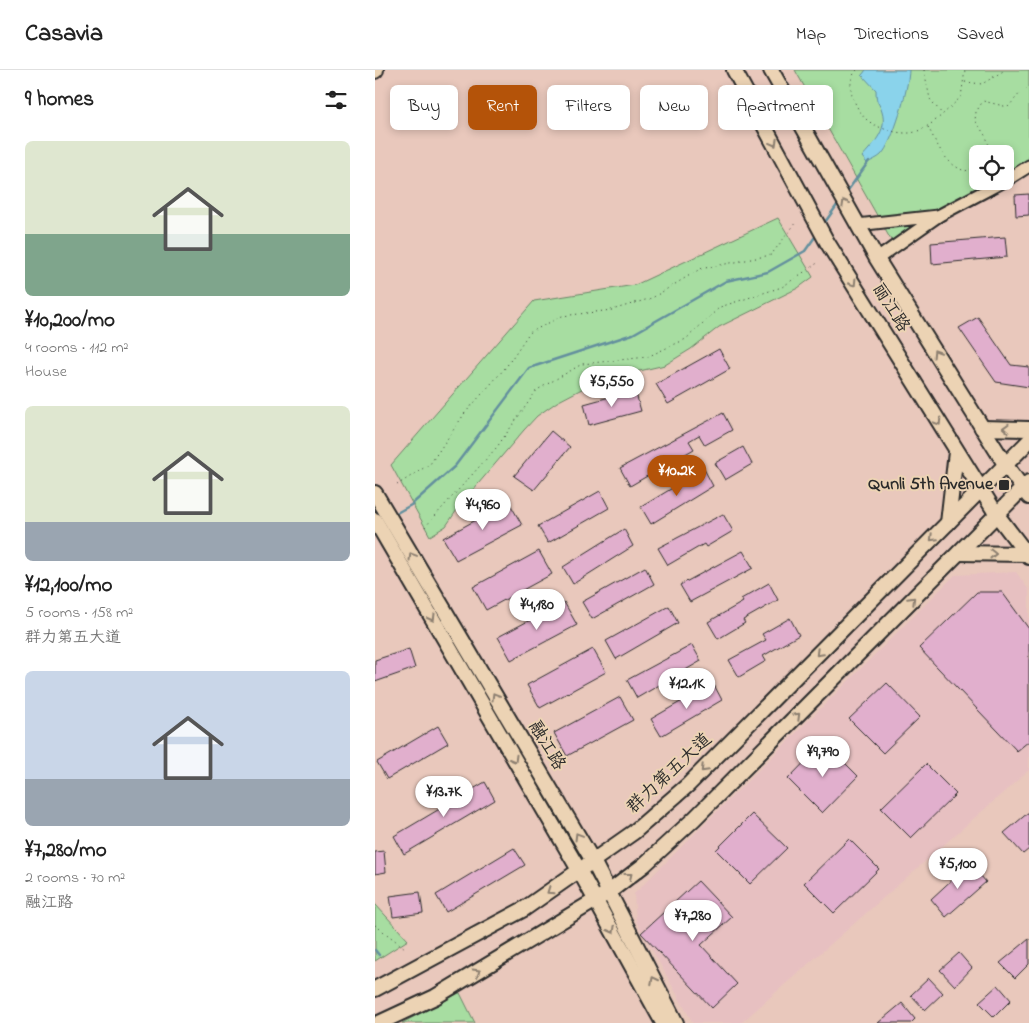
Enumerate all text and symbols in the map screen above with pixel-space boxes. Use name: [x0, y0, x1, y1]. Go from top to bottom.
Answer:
text: Casavia: [25, 17, 103, 52]
text: Map: [796, 22, 826, 48]
text: Directions: [854, 22, 929, 48]
text: Saved: [957, 22, 1004, 48]
text: 9 homes: [25, 85, 94, 115]
chip: Buy: [390, 85, 458, 130]
chip: Rent: [468, 85, 537, 130]
chip: Filters: [547, 85, 630, 130]
chip: New: [640, 85, 708, 130]
chip: Apartment: [718, 85, 833, 130]
icon: filters: [322, 86, 350, 114]
one-way arrow: [767, 138, 777, 147]
map controls: [969, 145, 1014, 190]
button: locate: [969, 145, 1014, 190]
icon: home: [143, 174, 233, 264]
one-way arrow: [841, 199, 851, 208]
one-way arrow: [846, 278, 856, 287]
street label: 丽江路: [865, 278, 915, 338]
text: ¥10,200/mo: [25, 306, 115, 336]
text: 4 rooms · 112 m²: [25, 336, 128, 360]
one-way arrow: [933, 350, 942, 359]
text: House: [25, 360, 67, 384]
pin: ¥5,550: [571, 366, 653, 408]
text: ¥5,550: [590, 370, 634, 394]
one-way arrow: [931, 416, 941, 425]
one-way arrow: [1001, 423, 1009, 434]
icon: home: [143, 438, 233, 528]
pin: ¥10.2K: [636, 454, 718, 497]
text: ¥10.2K: [658, 459, 696, 483]
place label: Qunli 5th Avenue: [868, 472, 994, 498]
marker: Qunli 5th Avenue: [997, 478, 1011, 492]
pin: ¥4,960: [442, 488, 524, 531]
text: ¥4,960: [466, 493, 500, 517]
one-way arrow: [930, 532, 939, 541]
one-way arrow: [989, 549, 997, 559]
one-way arrow: [409, 553, 419, 562]
text: ¥12,100/mo: [25, 571, 112, 601]
pin: ¥4,180: [496, 588, 578, 631]
text: ¥4,180: [520, 593, 554, 617]
one-way arrow: [906, 597, 915, 606]
text: 5 rooms · 158 m²: [25, 601, 133, 625]
one-way arrow: [426, 613, 436, 622]
text: 群力第五大道: [25, 626, 121, 650]
one-way arrow: [816, 648, 825, 657]
pin: ¥12.1K: [646, 668, 728, 710]
text: ¥12.1K: [669, 672, 705, 696]
one-way arrow: [492, 693, 502, 702]
icon: home: [143, 703, 233, 793]
one-way arrow: [791, 712, 800, 721]
street label: 融江路: [521, 716, 571, 776]
street label: 群力第五大道: [622, 728, 718, 820]
pin: ¥9,790: [782, 736, 864, 778]
text: ¥9,790: [807, 740, 839, 764]
one-way arrow: [507, 753, 517, 762]
one-way arrow: [701, 763, 710, 772]
pin: ¥13.7K: [403, 776, 485, 818]
text: ¥13.7K: [426, 780, 462, 804]
one-way arrow: [575, 832, 585, 841]
text: ¥7,280/mo: [25, 836, 107, 866]
pin: ¥5,100: [917, 848, 999, 890]
text: ¥5,100: [939, 852, 977, 876]
text: 2 rooms · 70 m²: [25, 866, 125, 890]
one-way arrow: [623, 874, 632, 882]
one-way arrow: [546, 885, 555, 894]
text: 融江路: [25, 891, 73, 915]
pin: ¥7,280: [652, 900, 734, 942]
text: ¥7,280: [675, 904, 711, 928]
one-way arrow: [606, 925, 616, 934]
one-way arrow: [472, 969, 481, 979]
one-way arrow: [650, 976, 660, 985]

